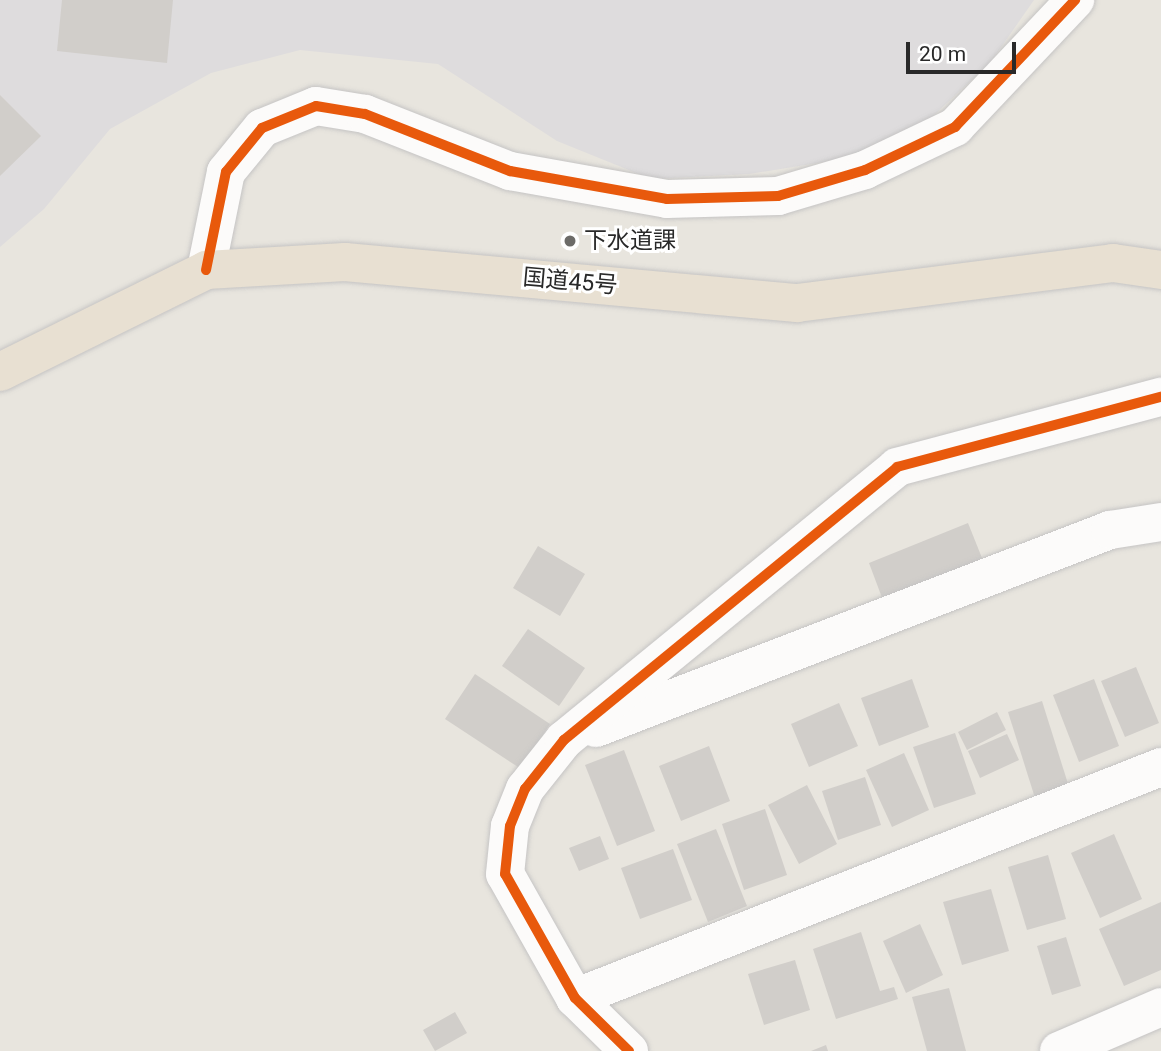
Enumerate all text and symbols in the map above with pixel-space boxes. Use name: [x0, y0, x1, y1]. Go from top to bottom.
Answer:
scale bar: [909, 28, 1019, 72]
text: 20 m: [919, 42, 966, 66]
place label: 下水道課: [584, 227, 676, 255]
marker: 下水道課: [562, 233, 578, 249]
street label: 国道45号: [522, 264, 618, 300]

